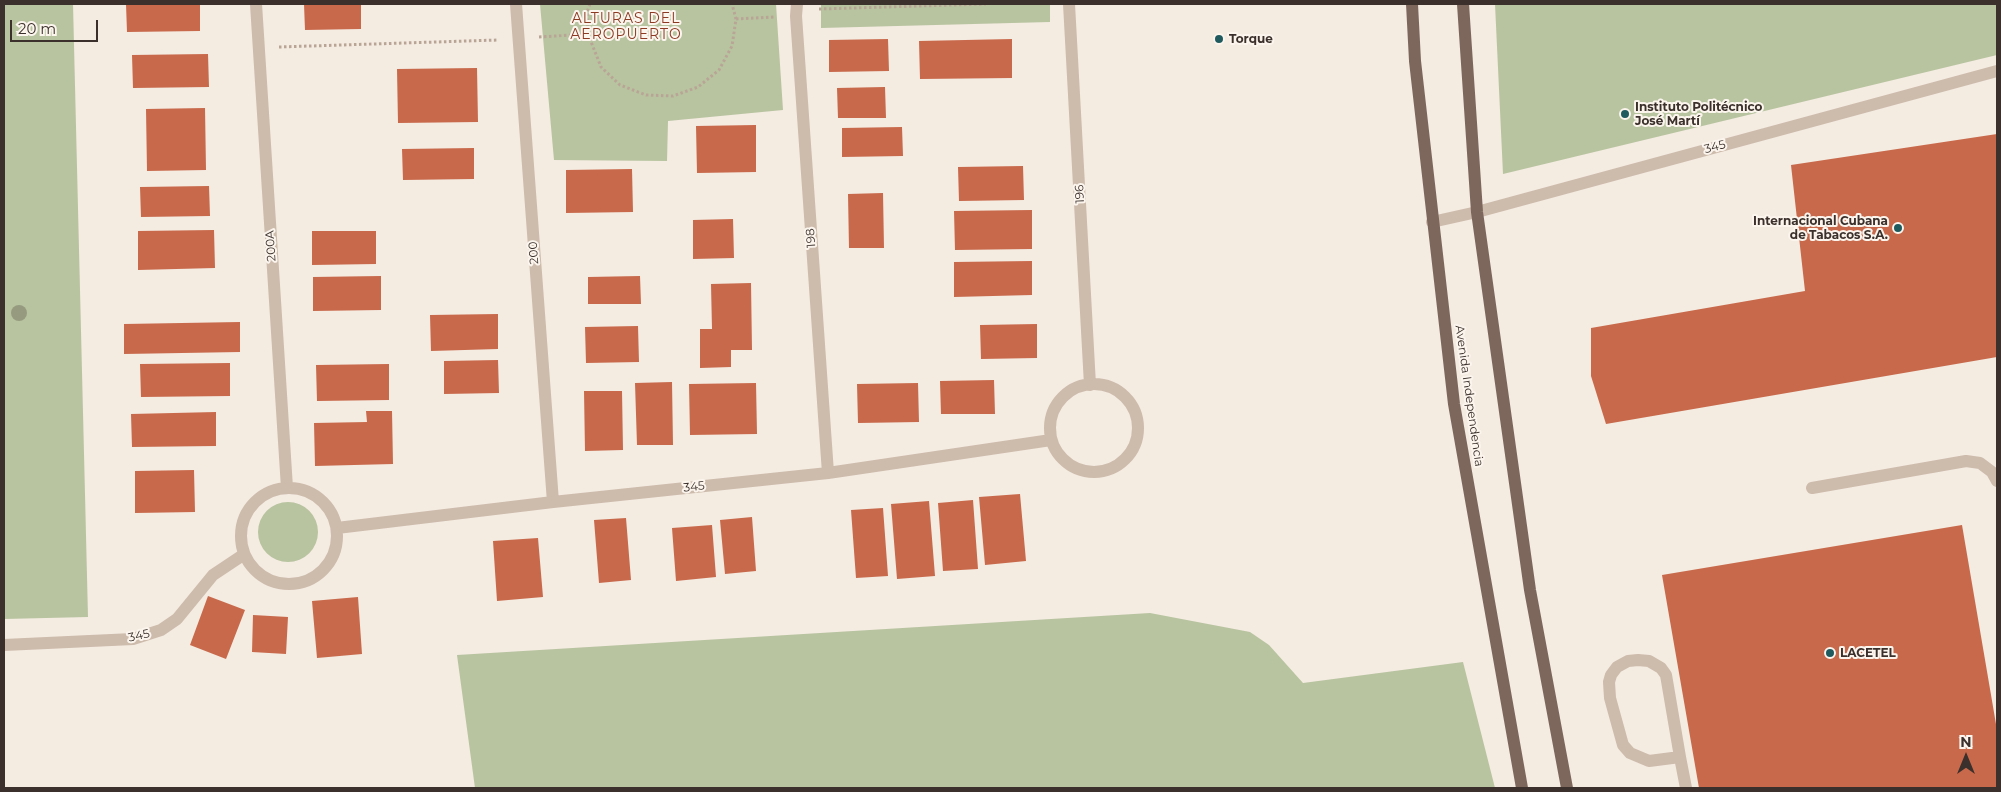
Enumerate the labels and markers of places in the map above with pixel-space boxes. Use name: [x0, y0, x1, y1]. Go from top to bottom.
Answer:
place label: Torque: [1229, 32, 1273, 46]
marker: Torque: [1213, 33, 1225, 45]
place label: Instituto Politécnico José Martí: [1635, 100, 1762, 128]
marker: Instituto Politécnico José Martí: [1619, 108, 1631, 120]
place label: Internacional Cubana de Tabacos S.A.: [1753, 214, 1888, 242]
marker: Internacional Cubana de Tabacos S.A.: [1892, 222, 1904, 234]
place label: LACETEL: [1840, 646, 1896, 660]
marker: LACETEL: [1824, 647, 1836, 659]

